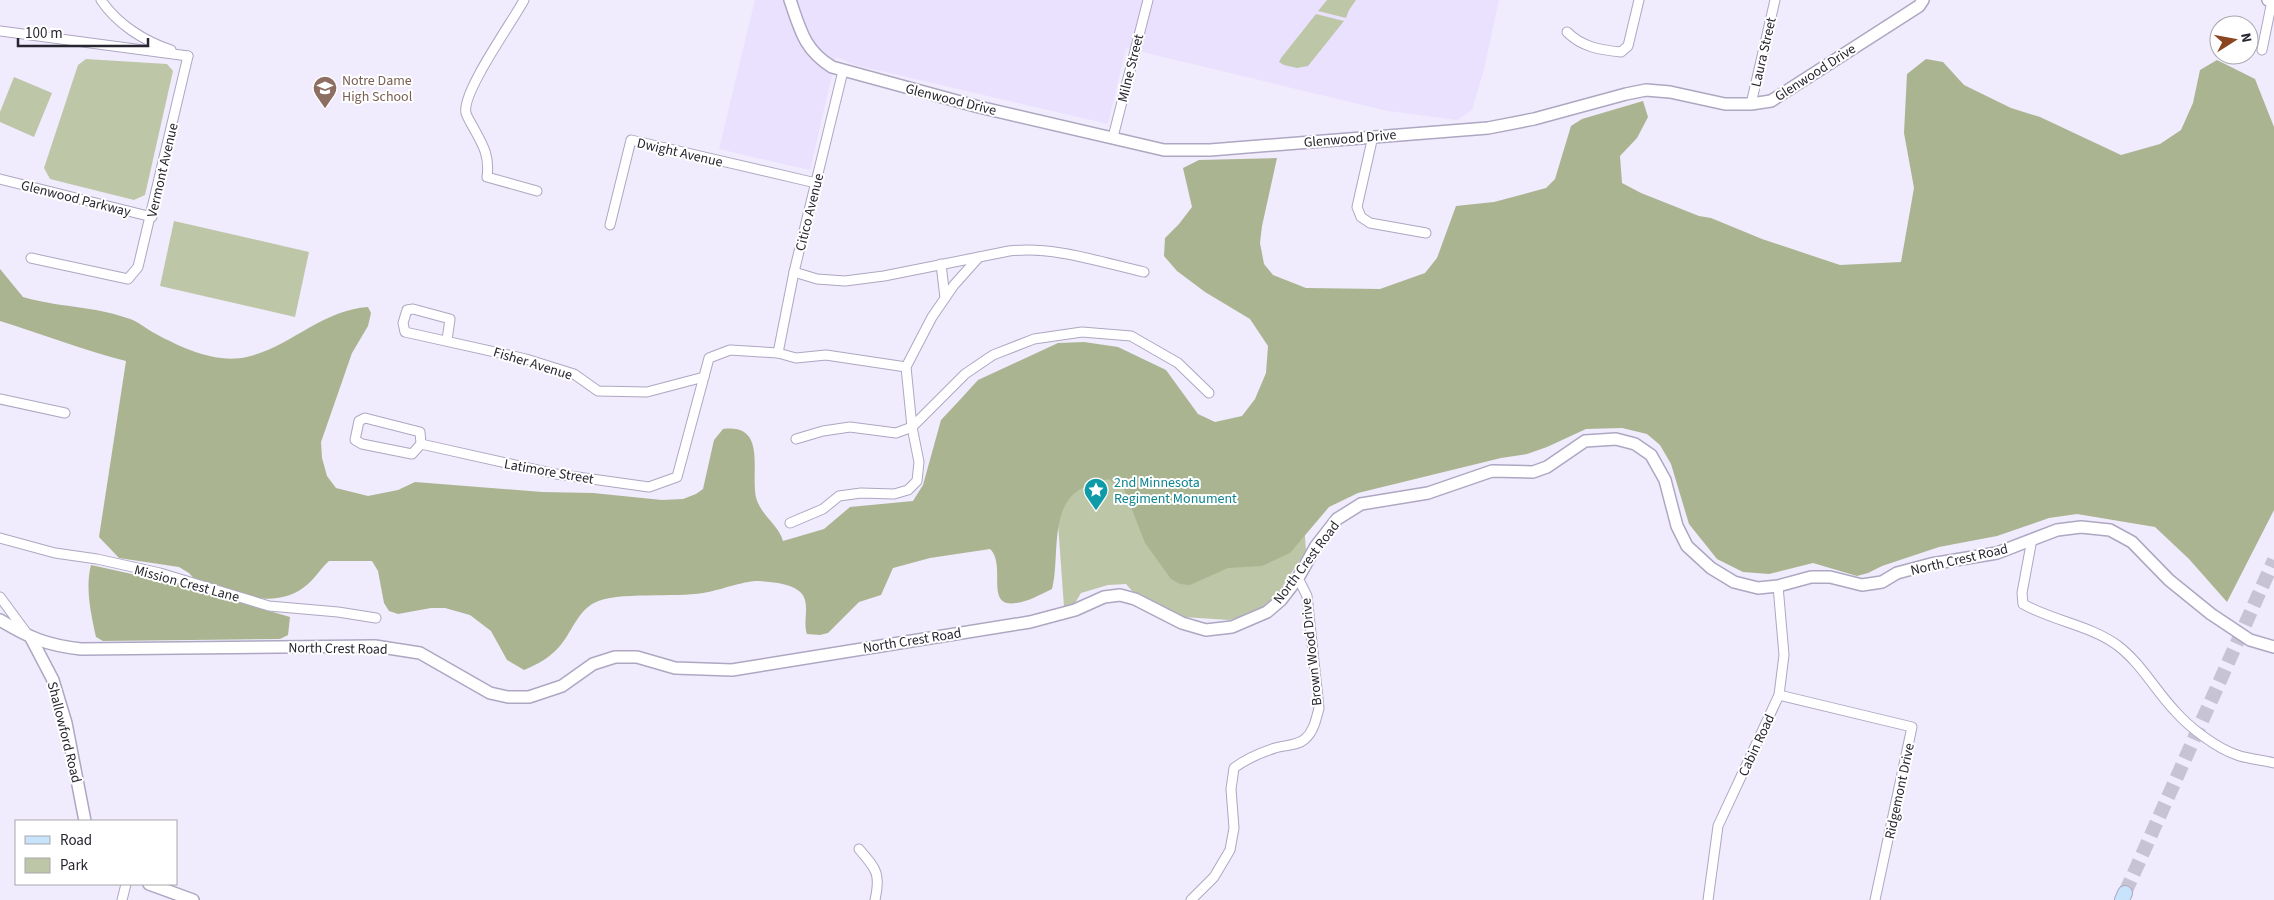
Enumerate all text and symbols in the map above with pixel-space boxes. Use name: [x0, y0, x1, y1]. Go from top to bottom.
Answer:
scale bar: [18, 15, 148, 47]
street label: Laura Street: [1746, 15, 1782, 89]
north arrow: [2209, 15, 2259, 65]
text: 100 m: [25, 23, 63, 44]
text: N: [2235, 31, 2256, 44]
street label: Milne Street: [1113, 32, 1149, 104]
street label: Glenwood Drive: [1771, 39, 1860, 107]
place label: Notre Dame High School: [342, 71, 413, 107]
school or university icon: Notre Dame High School: [312, 75, 338, 109]
street label: Glenwood Drive: [903, 79, 998, 121]
street label: Vermont Avenue: [142, 121, 184, 219]
street label: Glenwood Drive: [1303, 125, 1397, 153]
street label: Dwight Avenue: [635, 133, 725, 173]
street label: Citico Avenue: [791, 171, 829, 253]
street label: Glenwood Parkway: [19, 176, 133, 222]
street label: Fisher Avenue: [491, 342, 575, 385]
street label: Latimore Street: [502, 454, 595, 490]
place label: 2nd Minnesota Regiment Monument: [1114, 473, 1237, 509]
place icon: 2nd Minnesota Regiment Monument: [1083, 477, 1109, 511]
street label: North Crest Road: [1269, 517, 1345, 608]
street label: North Crest Road: [1909, 539, 2010, 581]
street label: Mission Crest Lane: [132, 560, 242, 608]
street label: Brown Wood Drive: [1296, 597, 1328, 707]
street label: North Crest Road: [861, 623, 963, 659]
street label: North Crest Road: [288, 638, 388, 660]
street label: Shallowford Road: [42, 679, 86, 785]
street label: Cabin Road: [1734, 711, 1780, 780]
street label: Ridgemont Drive: [1880, 741, 1920, 841]
legend: [15, 820, 178, 885]
text: Road: [60, 830, 92, 851]
text: Park: [60, 855, 89, 876]

